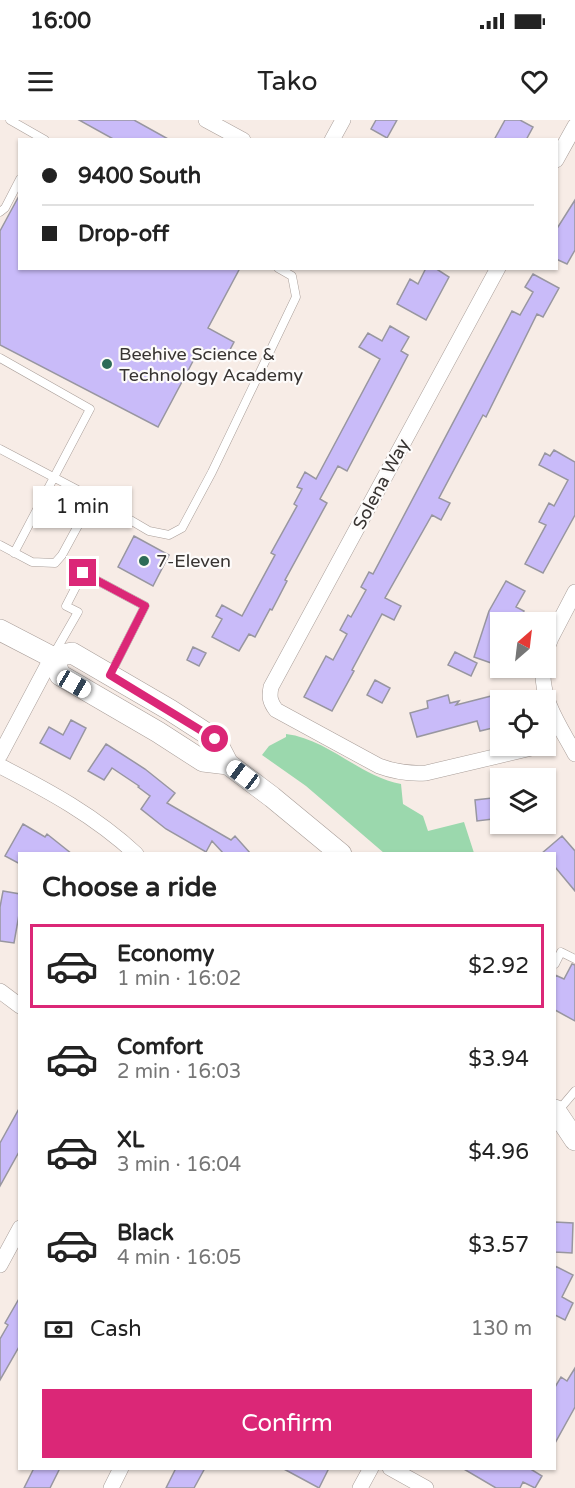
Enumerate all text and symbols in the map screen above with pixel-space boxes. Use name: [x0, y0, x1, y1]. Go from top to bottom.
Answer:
text: 16:00: [30, 8, 91, 34]
icon: menu: [24, 65, 57, 98]
text: Tako: [257, 65, 318, 98]
icon: heart: [518, 65, 551, 98]
text: 9400 South: [78, 163, 201, 189]
text: Drop-off: [78, 221, 169, 247]
place label: Beehive Science & Technology Academy: [119, 343, 303, 386]
marker: Beehive Science & Technology Academy: [100, 357, 114, 371]
street label: Solena Way: [348, 435, 414, 533]
callout: 1 min: [34, 486, 132, 528]
text: 1 min: [56, 495, 109, 519]
place label: 7-Eleven: [156, 550, 231, 572]
marker: 7-Eleven: [137, 554, 151, 568]
route end: [69, 559, 96, 586]
north arrow: [490, 612, 556, 678]
map controls: [490, 612, 556, 834]
car: [54, 667, 94, 701]
button: locate: [490, 690, 556, 756]
route start: [201, 725, 228, 752]
car: [223, 757, 263, 793]
button: layers: [490, 768, 556, 834]
text: Choose a ride: [42, 871, 217, 904]
icon: car: [45, 939, 99, 993]
text: Economy: [117, 941, 214, 967]
text: $2.92: [468, 953, 529, 979]
text: 1 min · 16:02: [117, 967, 241, 991]
icon: car: [45, 1032, 99, 1086]
text: Comfort: [117, 1034, 203, 1060]
text: $3.94: [468, 1046, 529, 1072]
text: 2 min · 16:03: [117, 1060, 241, 1084]
icon: car: [45, 1125, 99, 1179]
text: XL: [117, 1127, 144, 1153]
text: $4.96: [468, 1139, 529, 1165]
text: 3 min · 16:04: [117, 1153, 241, 1177]
icon: car: [45, 1218, 99, 1272]
text: Black: [117, 1220, 174, 1246]
text: $3.57: [468, 1232, 529, 1258]
text: 4 min · 16:05: [117, 1246, 241, 1270]
icon: cash: [42, 1313, 75, 1346]
text: Cash: [90, 1316, 142, 1342]
text: 130 m: [471, 1317, 532, 1341]
button: Confirm: [42, 1389, 532, 1458]

